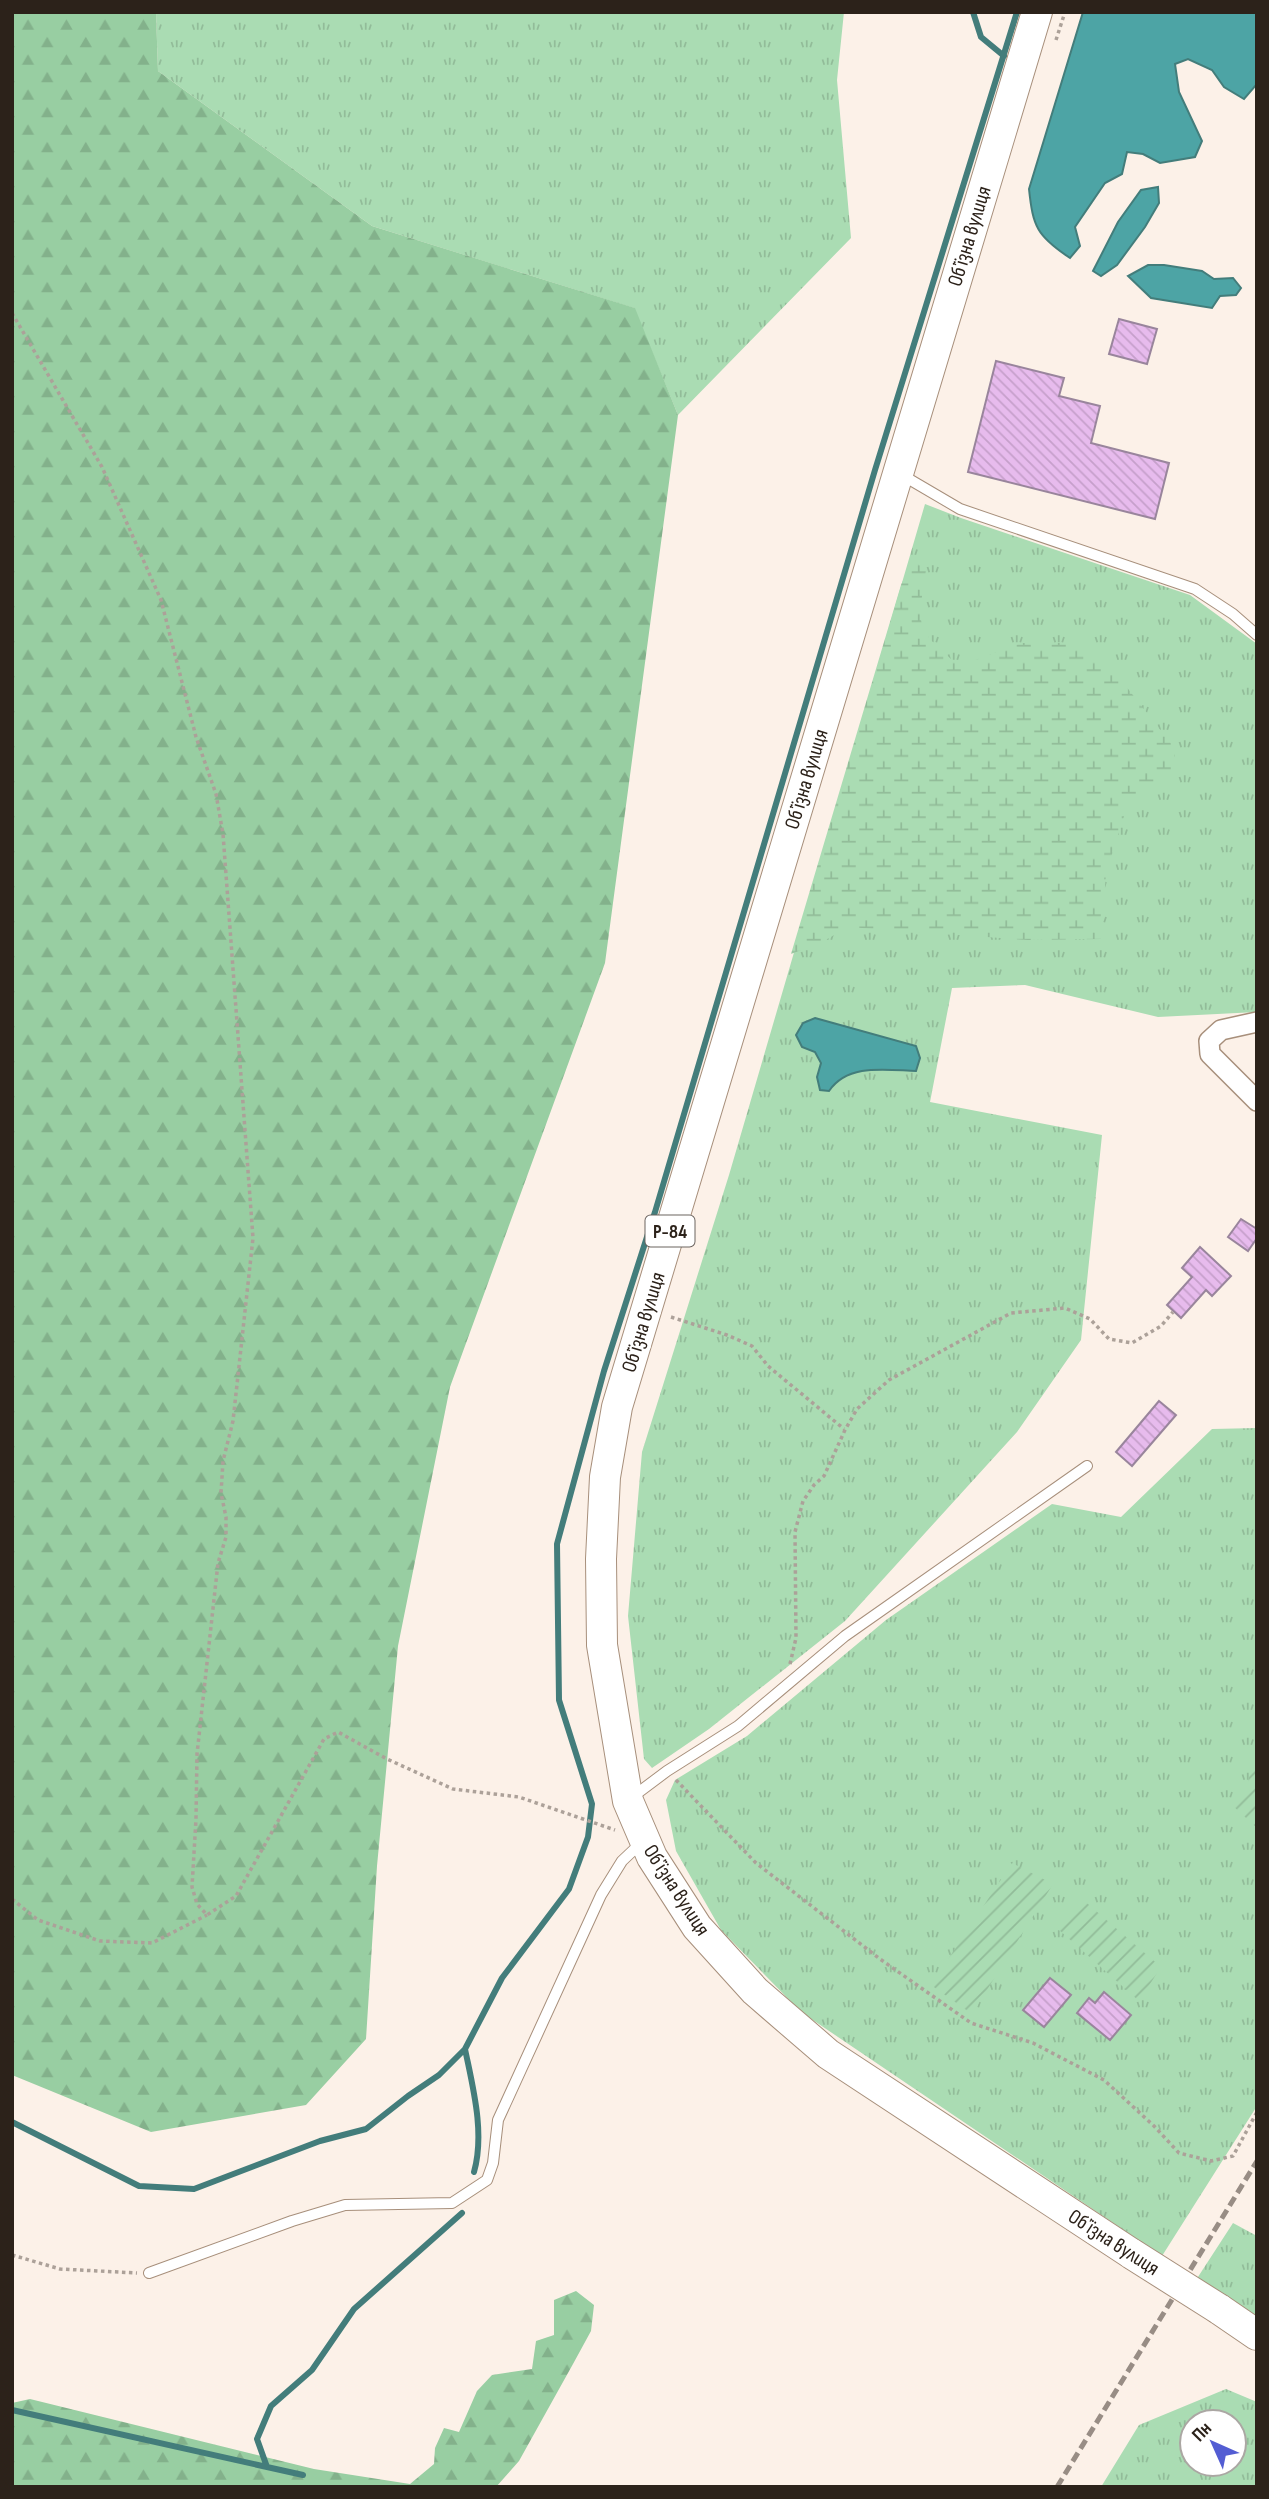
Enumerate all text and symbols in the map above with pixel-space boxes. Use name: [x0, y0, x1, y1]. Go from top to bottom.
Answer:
street label: Обʼїзна вулиця: [942, 183, 997, 289]
street label: Обʼїзна вулиця: [779, 726, 834, 832]
road number: Р-84: [646, 1216, 694, 1246]
street label: Обʼїзна вулиця: [616, 1269, 671, 1375]
street label: Обʼїзна вулиця: [638, 1840, 715, 1941]
street label: Обʼїзна вулиця: [1063, 2204, 1164, 2281]
north arrow: [1178, 2408, 1248, 2478]
text: Пн: [1187, 2417, 1217, 2447]

